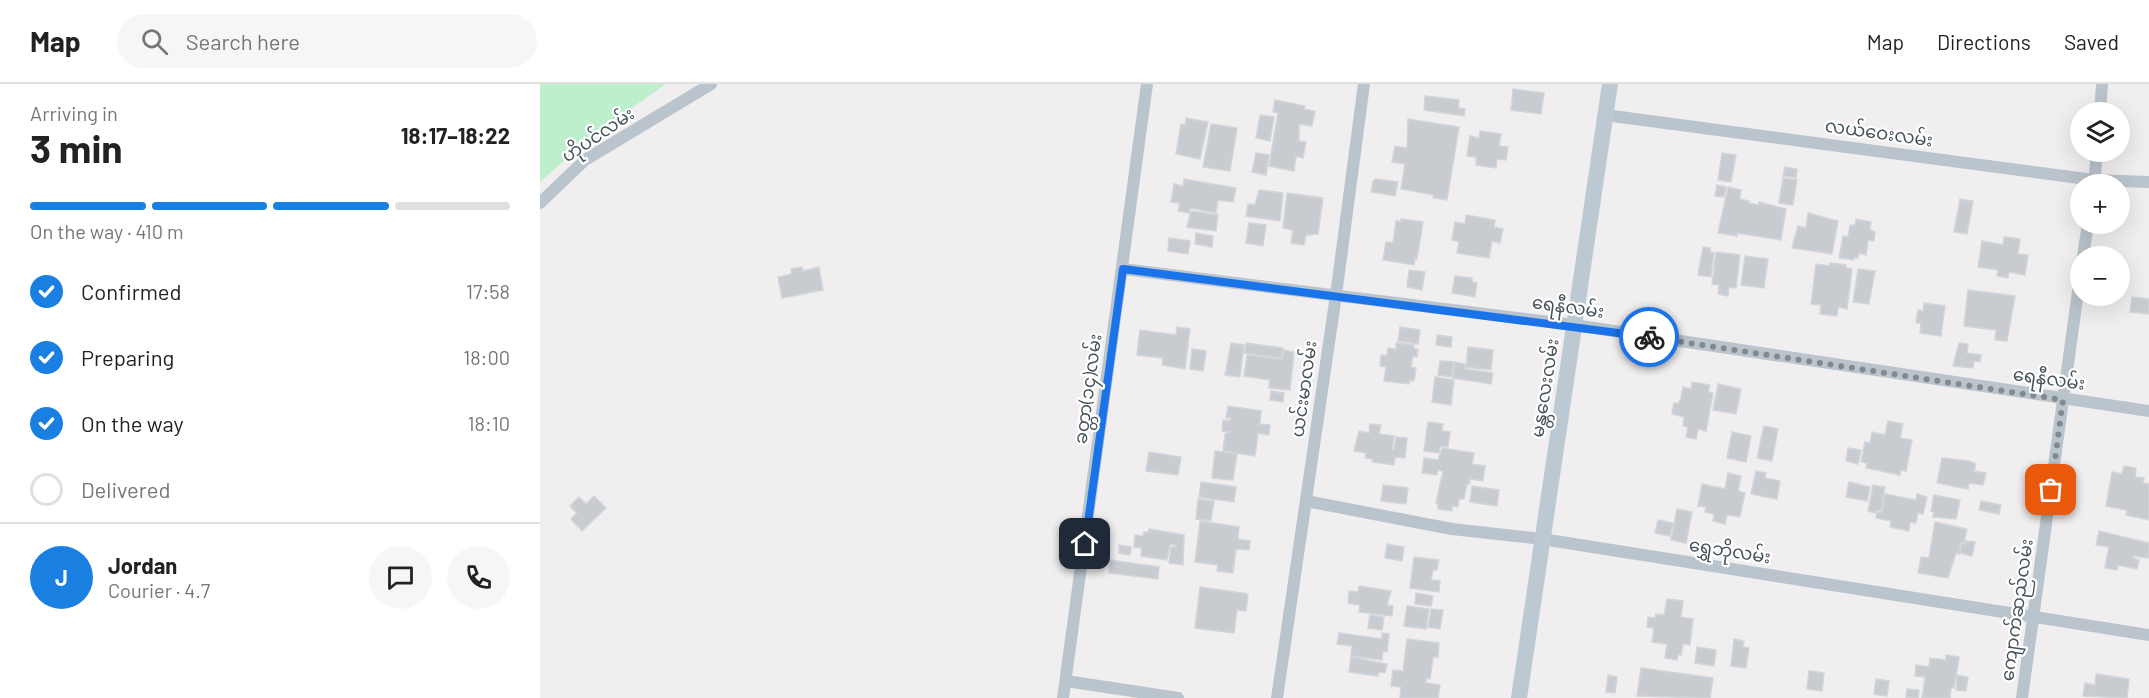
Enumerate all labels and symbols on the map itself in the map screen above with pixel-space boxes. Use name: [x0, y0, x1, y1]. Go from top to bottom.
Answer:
street label: ဟိုပင်လမ်း: [556, 100, 641, 171]
street label: လယ်ဝေးလမ်း: [1824, 113, 1935, 150]
street label: ရေနီလမ်း: [1530, 288, 1606, 327]
courier: [1619, 307, 1679, 367]
street label: ခတ္တာ(၁၄)လမ်း: [1067, 332, 1111, 446]
street label: မန္တလေးလမ်း: [1524, 337, 1568, 440]
street label: ယင်းမာလမ်း: [1284, 339, 1321, 439]
street label: ရေနီလမ်း: [2011, 360, 2087, 399]
pin: [2025, 464, 2076, 515]
pin: [1059, 518, 1110, 569]
street label: ရွှေဘိုလမ်း: [1687, 531, 1773, 572]
street label: ကျောက်ဆည်လမ်း: [1994, 537, 2042, 683]

